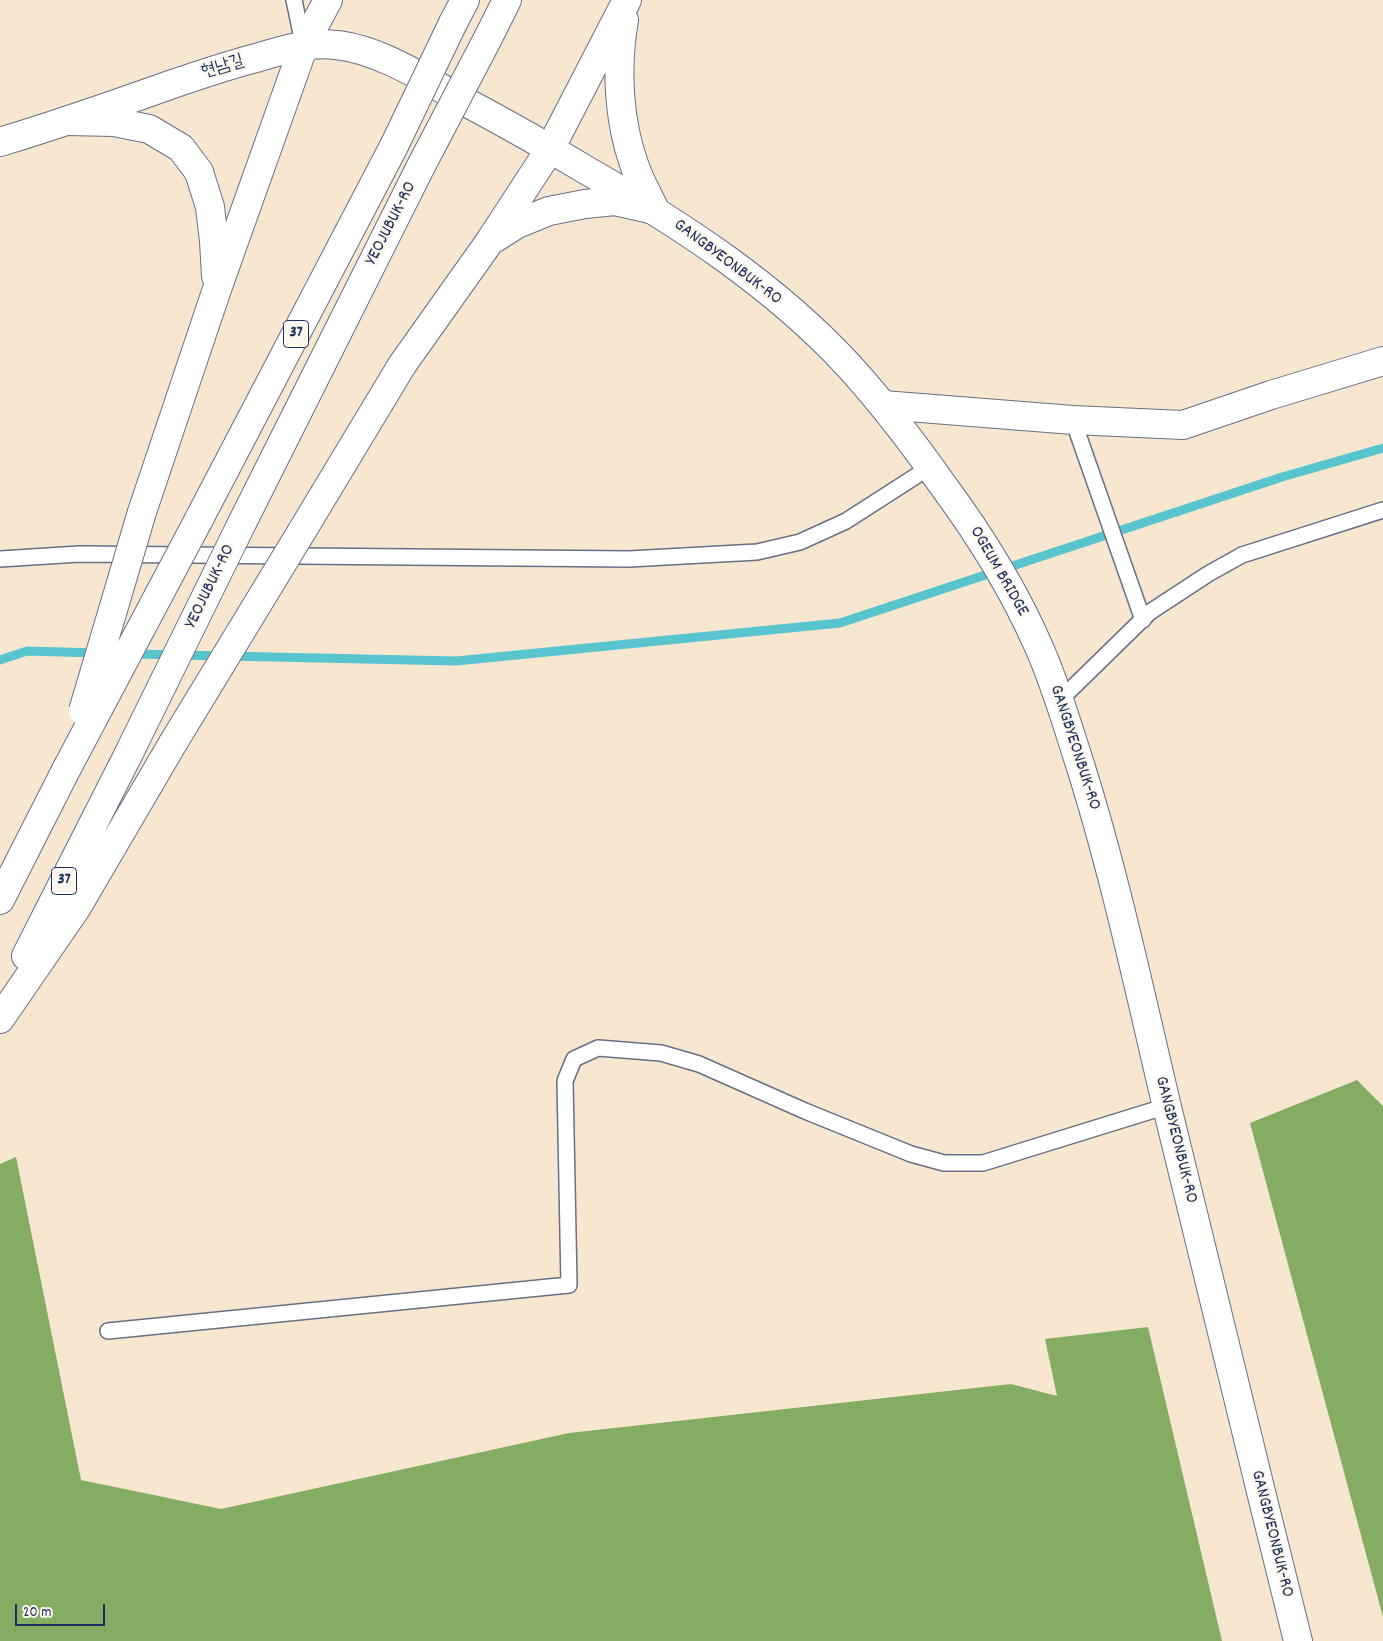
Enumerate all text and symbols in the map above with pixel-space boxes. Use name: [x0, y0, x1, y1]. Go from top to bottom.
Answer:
street label: 현남길: [199, 51, 247, 85]
street label: YEOJUBUK-RO: [362, 179, 422, 269]
street label: GANGBYEONBUK-RO: [669, 215, 785, 311]
road number: 37: [284, 320, 308, 348]
street label: OGEUM BRIDGE: [964, 523, 1032, 621]
street label: YEOJUBUK-RO: [181, 541, 241, 633]
street label: GANGBYEONBUK-RO: [1044, 683, 1104, 813]
road number: 37: [52, 868, 76, 894]
street label: GANGBYEONBUK-RO: [1149, 1074, 1201, 1206]
street label: GANGBYEONBUK-RO: [1245, 1468, 1297, 1600]
scale bar: [18, 1594, 108, 1626]
text: 20 m: [23, 1602, 51, 1624]

